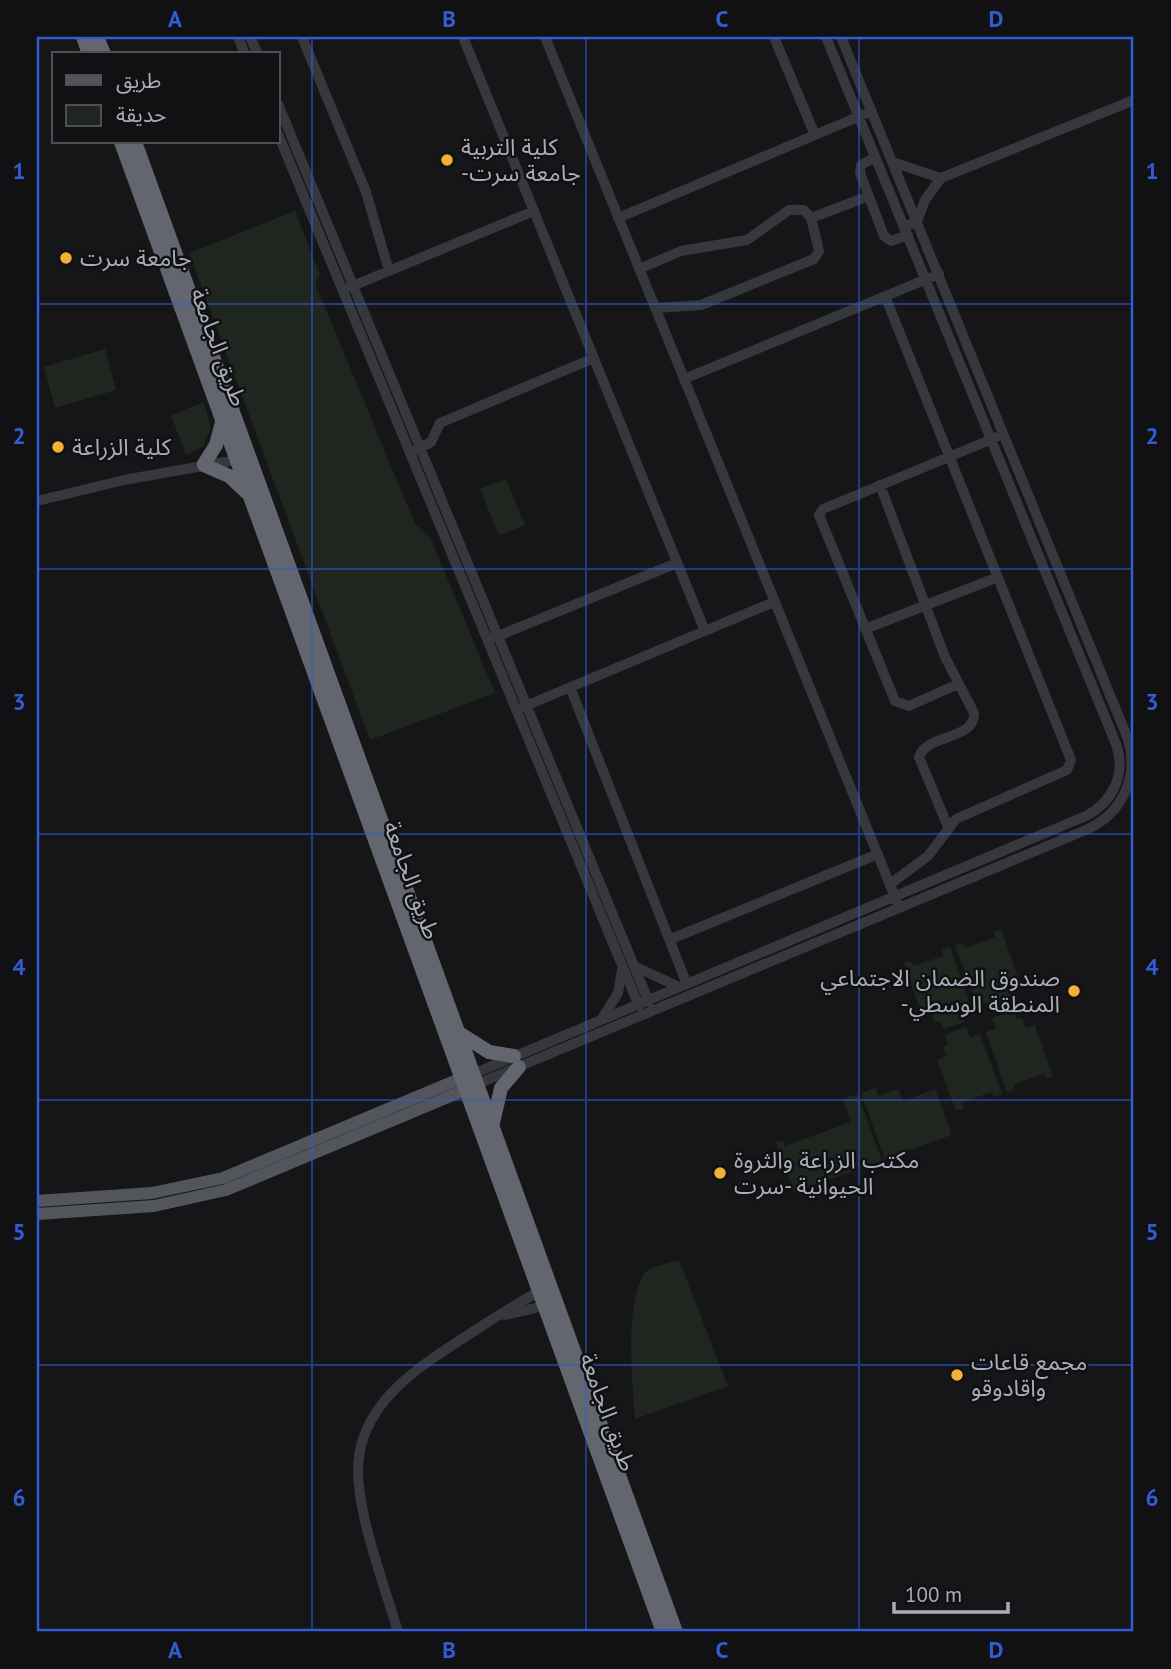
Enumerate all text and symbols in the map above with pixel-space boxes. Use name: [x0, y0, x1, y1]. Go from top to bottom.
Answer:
text: A: [168, 4, 182, 33]
text: B: [442, 4, 456, 33]
text: C: [716, 4, 729, 33]
text: D: [989, 4, 1003, 33]
legend: [52, 52, 280, 144]
text: طريق: [116, 67, 161, 94]
text: حديقة: [116, 101, 166, 128]
place label: كلية التربية -جامعة سرت: [461, 132, 581, 187]
marker: كلية التربية -جامعة سرت: [439, 152, 455, 168]
text: 1: [12, 156, 26, 185]
text: 1: [1145, 156, 1159, 185]
place label: جامعة سرت: [80, 243, 192, 272]
marker: جامعة سرت: [58, 250, 74, 266]
street label: طريق الجامعة: [185, 284, 254, 410]
text: 2: [12, 421, 26, 450]
text: 2: [1145, 421, 1159, 450]
place label: كلية الزراعة: [72, 432, 171, 461]
marker: كلية الزراعة: [50, 439, 66, 455]
text: 3: [12, 687, 26, 716]
text: 3: [1145, 687, 1159, 716]
street label: طريق الجامعة: [378, 817, 447, 943]
text: 4: [12, 952, 26, 981]
text: 4: [1145, 952, 1159, 981]
place label: صندوق الضمان الاجتماعي -المنطقة الوسطي: [820, 963, 1060, 1021]
marker: صندوق الضمان الاجتماعي -المنطقة الوسطي: [1066, 983, 1082, 999]
place label: مكتب الزراعة والثروة الحيوانية -سرت: [734, 1145, 919, 1200]
marker: مكتب الزراعة والثروة الحيوانية -سرت: [712, 1165, 728, 1181]
text: 5: [12, 1217, 26, 1246]
text: 5: [1145, 1217, 1159, 1246]
place label: مجمع قاعات واقادوقو: [971, 1347, 1087, 1402]
street label: طريق الجامعة: [574, 1349, 643, 1475]
marker: مجمع قاعات واقادوقو: [949, 1367, 965, 1383]
text: 6: [12, 1483, 26, 1512]
text: 6: [1145, 1483, 1159, 1512]
scale bar: [894, 1571, 1008, 1615]
text: 100 m: [905, 1581, 962, 1608]
text: A: [168, 1635, 182, 1664]
text: B: [442, 1635, 456, 1664]
text: C: [716, 1635, 729, 1664]
text: D: [989, 1635, 1003, 1664]

